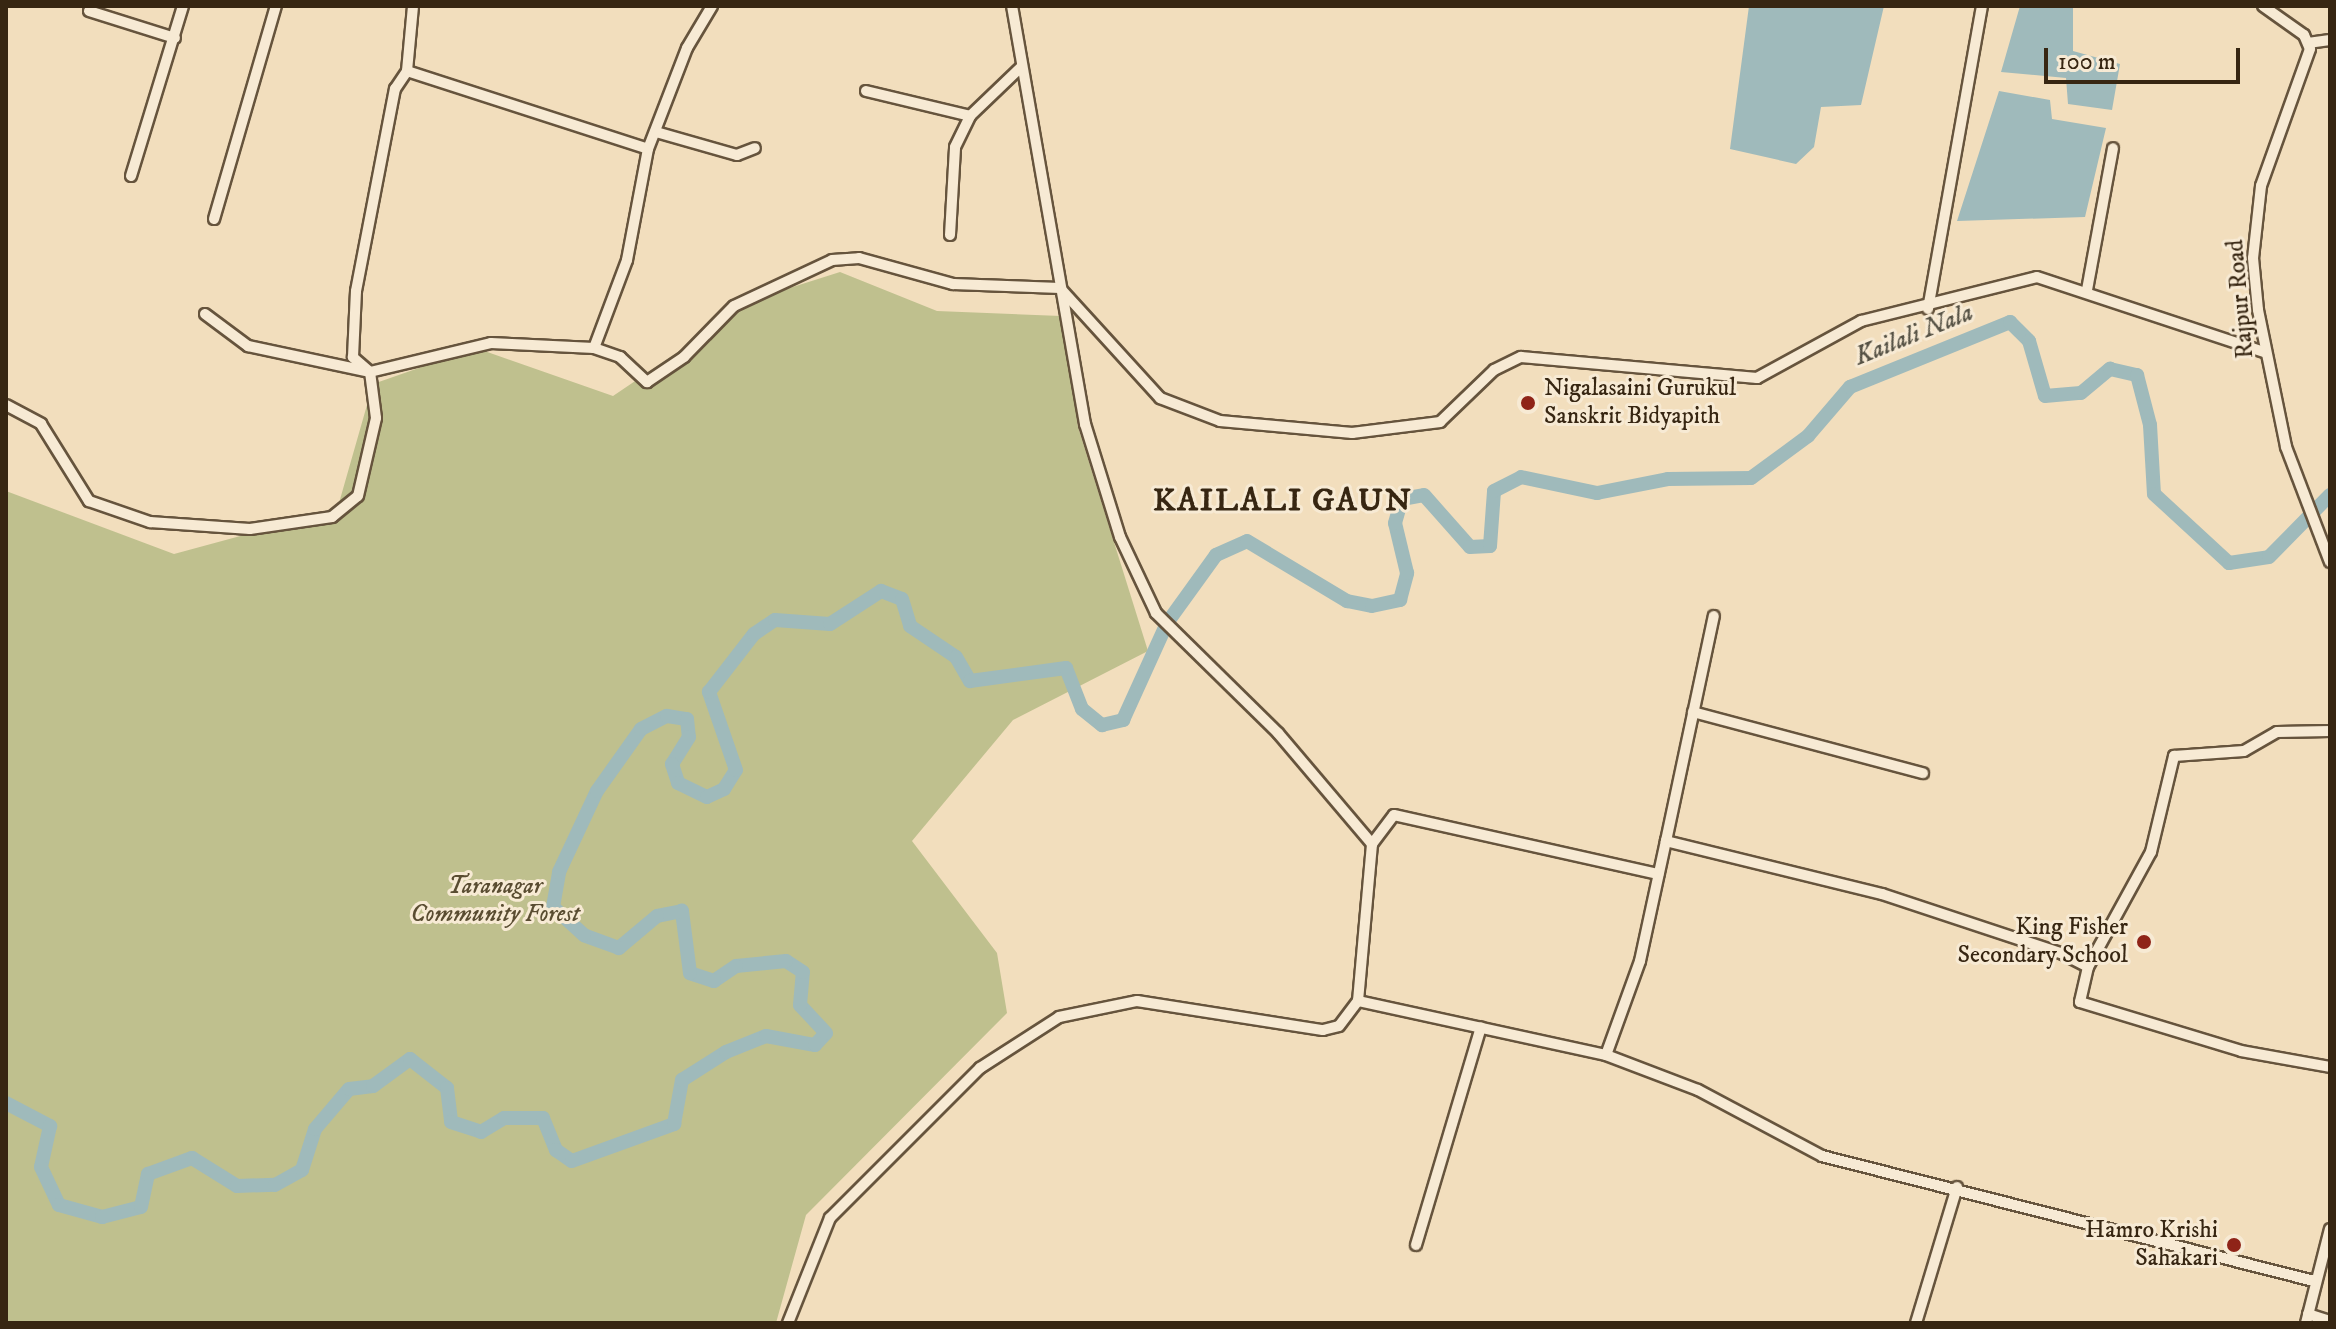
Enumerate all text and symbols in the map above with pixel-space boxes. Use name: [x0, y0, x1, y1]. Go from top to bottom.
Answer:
scale bar: [2048, 32, 2244, 82]
text: 100 m: [2058, 47, 2116, 77]
street label: Rajpur Road: [2221, 238, 2261, 360]
water label: Kailali Nala: [1850, 297, 1978, 373]
place label: Nigalasaini Gurukul Sanskrit Bidyapith: [1544, 375, 1736, 431]
marker: Nigalasaini Gurukul Sanskrit Bidyapith: [1519, 394, 1537, 412]
district label: KAILALI GAUN: [1153, 482, 1413, 520]
park label: Taranagar Community Forest: [410, 873, 580, 929]
place label: King Fisher Secondary School: [1957, 914, 2128, 970]
marker: King Fisher Secondary School: [2135, 933, 2153, 951]
place label: Hamro Krishi Sahakari: [2085, 1217, 2218, 1273]
marker: Hamro Krishi Sahakari: [2225, 1236, 2243, 1254]

